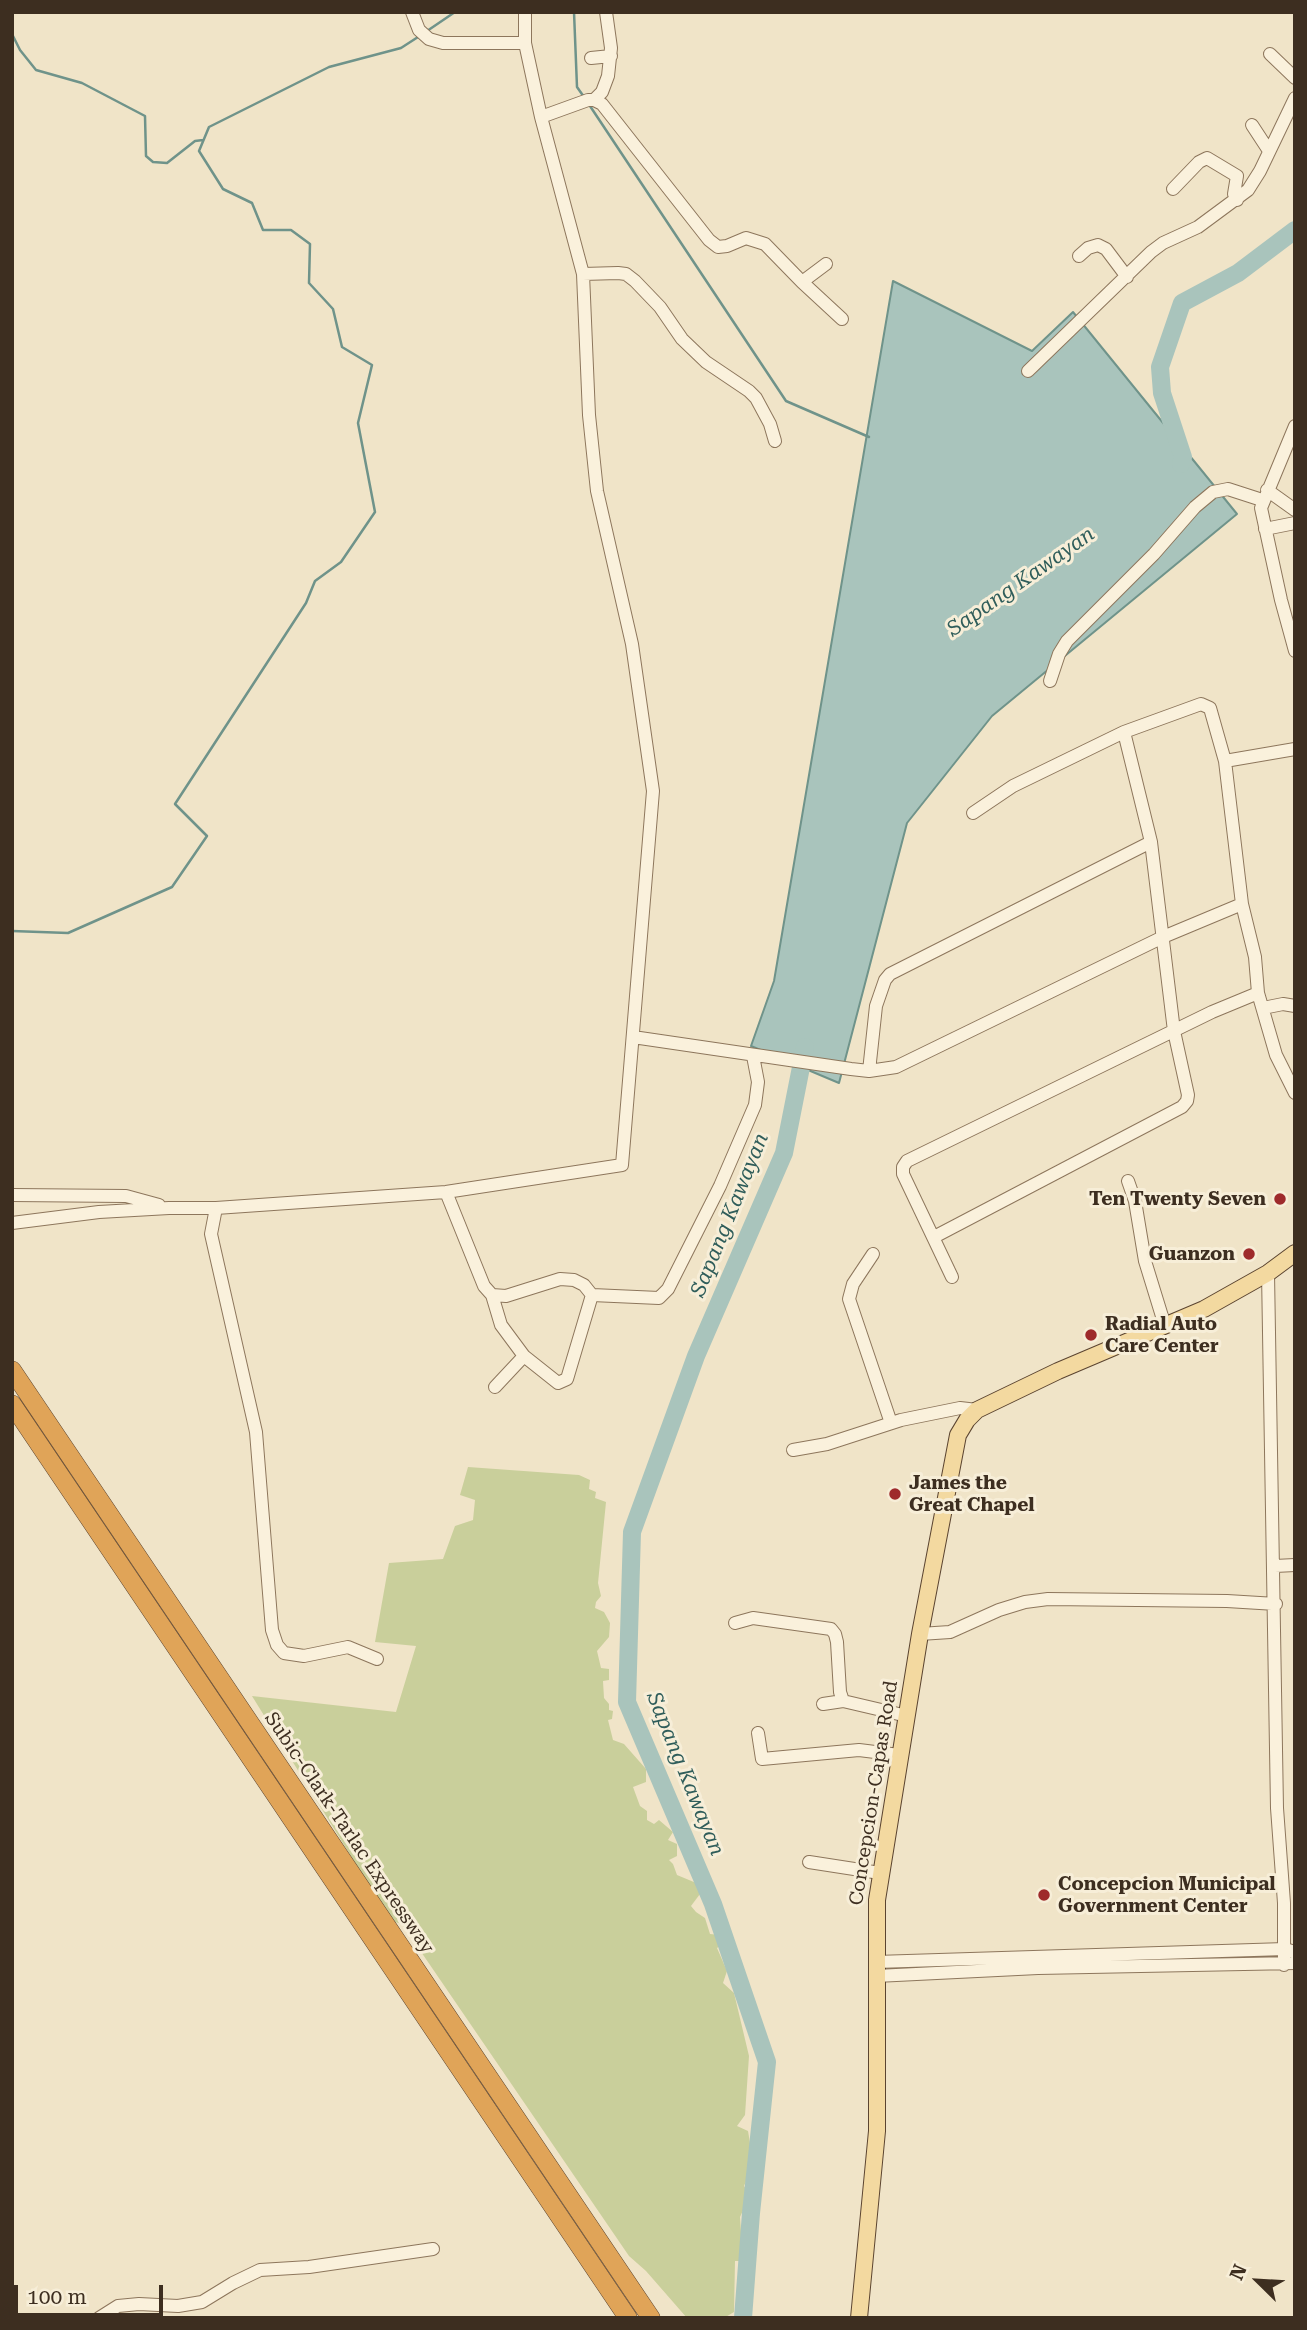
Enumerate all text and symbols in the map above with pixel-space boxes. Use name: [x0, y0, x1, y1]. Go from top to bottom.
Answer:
water label: Sapang Kawayan: [942, 522, 1100, 642]
water label: Sapang Kawayan: [686, 1129, 774, 1301]
place label: Ten Twenty Seven: [1089, 1188, 1266, 1210]
marker: Ten Twenty Seven: [1272, 1191, 1288, 1207]
place label: Guanzon: [1149, 1243, 1235, 1265]
marker: Guanzon: [1241, 1246, 1257, 1262]
place label: Radial Auto Care Center: [1105, 1313, 1219, 1357]
marker: Radial Auto Care Center: [1083, 1327, 1099, 1343]
place label: James the Great Chapel: [909, 1472, 1034, 1516]
marker: James the Great Chapel: [887, 1486, 903, 1502]
street label: Concepcion-Capas Road: [845, 1679, 903, 1907]
water label: Sapang Kawayan: [641, 1688, 729, 1860]
street label: Subic-Clark-Tarlac Expressway: [259, 1708, 439, 1958]
place label: Concepcion Municipal Government Center: [1058, 1873, 1276, 1917]
marker: Concepcion Municipal Government Center: [1036, 1887, 1052, 1903]
north arrow: [1223, 2246, 1293, 2316]
text: N: [1225, 2261, 1252, 2284]
scale bar: [18, 2270, 166, 2314]
text: 100 m: [27, 2285, 87, 2309]

